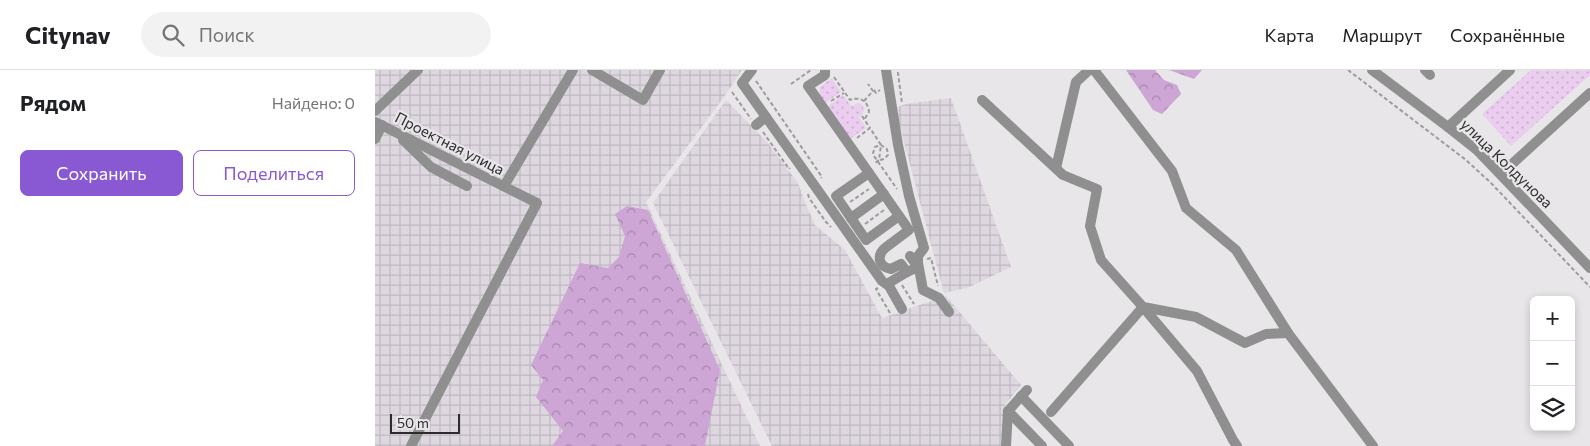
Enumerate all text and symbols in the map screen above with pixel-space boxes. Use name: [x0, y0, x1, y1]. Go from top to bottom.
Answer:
search box: [141, 12, 491, 57]
text: Citynav: [25, 20, 111, 49]
icon: search: [159, 21, 187, 49]
text: Поиск: [199, 23, 255, 46]
text: Карта: [1265, 24, 1314, 46]
text: Маршрут: [1342, 24, 1422, 46]
text: Сохранённые: [1450, 24, 1565, 46]
text: Рядом: [20, 90, 86, 115]
text: Найдено: 0: [272, 93, 355, 112]
street label: Проектная улица: [392, 108, 508, 178]
street label: улица Колдунова: [1457, 115, 1557, 211]
button: Сохранить: [20, 150, 183, 196]
button: Поделиться: [193, 150, 355, 196]
map controls: [1530, 296, 1575, 431]
button: +: [1530, 296, 1575, 341]
button: −: [1530, 341, 1575, 386]
button: layers: [1530, 386, 1575, 431]
scale bar: [390, 411, 460, 434]
text: 50 m: [397, 414, 429, 431]

